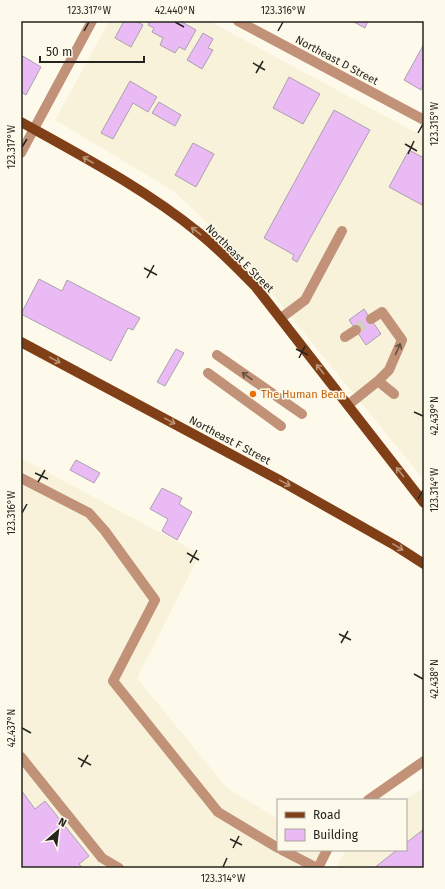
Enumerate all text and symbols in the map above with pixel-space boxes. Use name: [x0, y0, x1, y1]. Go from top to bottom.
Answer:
text: 123.317°W: [67, 5, 112, 17]
text: 42.440°N: [155, 5, 195, 17]
text: 123.316°W: [261, 5, 306, 17]
street label: Northeast D Street: [293, 33, 381, 88]
scale bar: [40, 38, 144, 64]
text: 50 m: [46, 45, 72, 59]
text: 123.315°W: [429, 101, 441, 146]
text: 123.317°W: [6, 124, 18, 169]
one-way arrow: [82, 155, 94, 163]
street label: Northeast E Street: [203, 222, 276, 295]
one-way arrow: [191, 227, 202, 236]
one-way arrow: [395, 343, 403, 355]
one-way arrow: [49, 357, 61, 364]
one-way arrow: [316, 364, 325, 375]
one-way arrow: [242, 372, 253, 380]
place label: The Human Bean: [261, 388, 346, 401]
marker: The Human Bean: [248, 389, 258, 399]
text: 42.439°N: [429, 396, 441, 436]
street label: Northeast F Street: [187, 413, 273, 467]
one-way arrow: [164, 418, 176, 426]
one-way arrow: [396, 466, 404, 477]
text: 123.314°W: [429, 467, 441, 512]
one-way arrow: [279, 479, 291, 487]
text: 123.316°W: [6, 490, 18, 535]
one-way arrow: [392, 543, 403, 551]
text: 42.438°N: [429, 659, 441, 699]
text: 42.437°N: [6, 709, 18, 747]
legend: [277, 799, 407, 851]
text: Road: [313, 808, 341, 822]
north arrow: [38, 811, 78, 851]
text: N: [56, 815, 69, 830]
text: Building: [313, 828, 359, 842]
text: 123.314°W: [201, 873, 246, 885]

